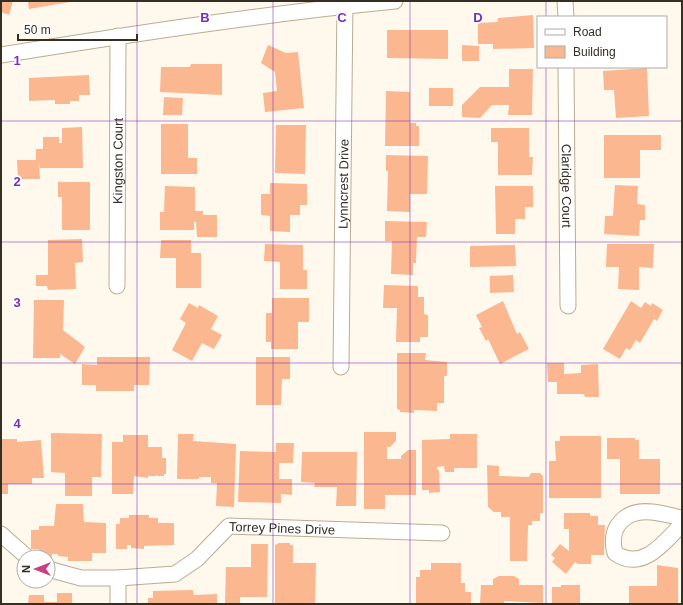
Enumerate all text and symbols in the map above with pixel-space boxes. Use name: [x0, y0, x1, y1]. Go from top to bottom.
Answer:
text: B: [200, 10, 210, 25]
text: C: [337, 10, 347, 25]
text: D: [473, 10, 483, 25]
scale bar: [18, 16, 137, 42]
legend: [537, 16, 667, 68]
text: 50 m: [24, 23, 51, 37]
text: Road: [573, 25, 602, 39]
text: Building: [573, 45, 616, 59]
text: 1: [13, 53, 21, 68]
street label: Kingston Court: [110, 118, 126, 204]
street label: Lynncrest Drive: [336, 139, 351, 229]
street label: Claridge Court: [559, 144, 574, 228]
text: 2: [13, 174, 21, 189]
text: 3: [13, 295, 21, 310]
text: 4: [13, 416, 21, 431]
street label: Torrey Pines Drive: [229, 519, 335, 537]
north arrow: [16, 549, 56, 589]
text: N: [20, 565, 32, 573]

